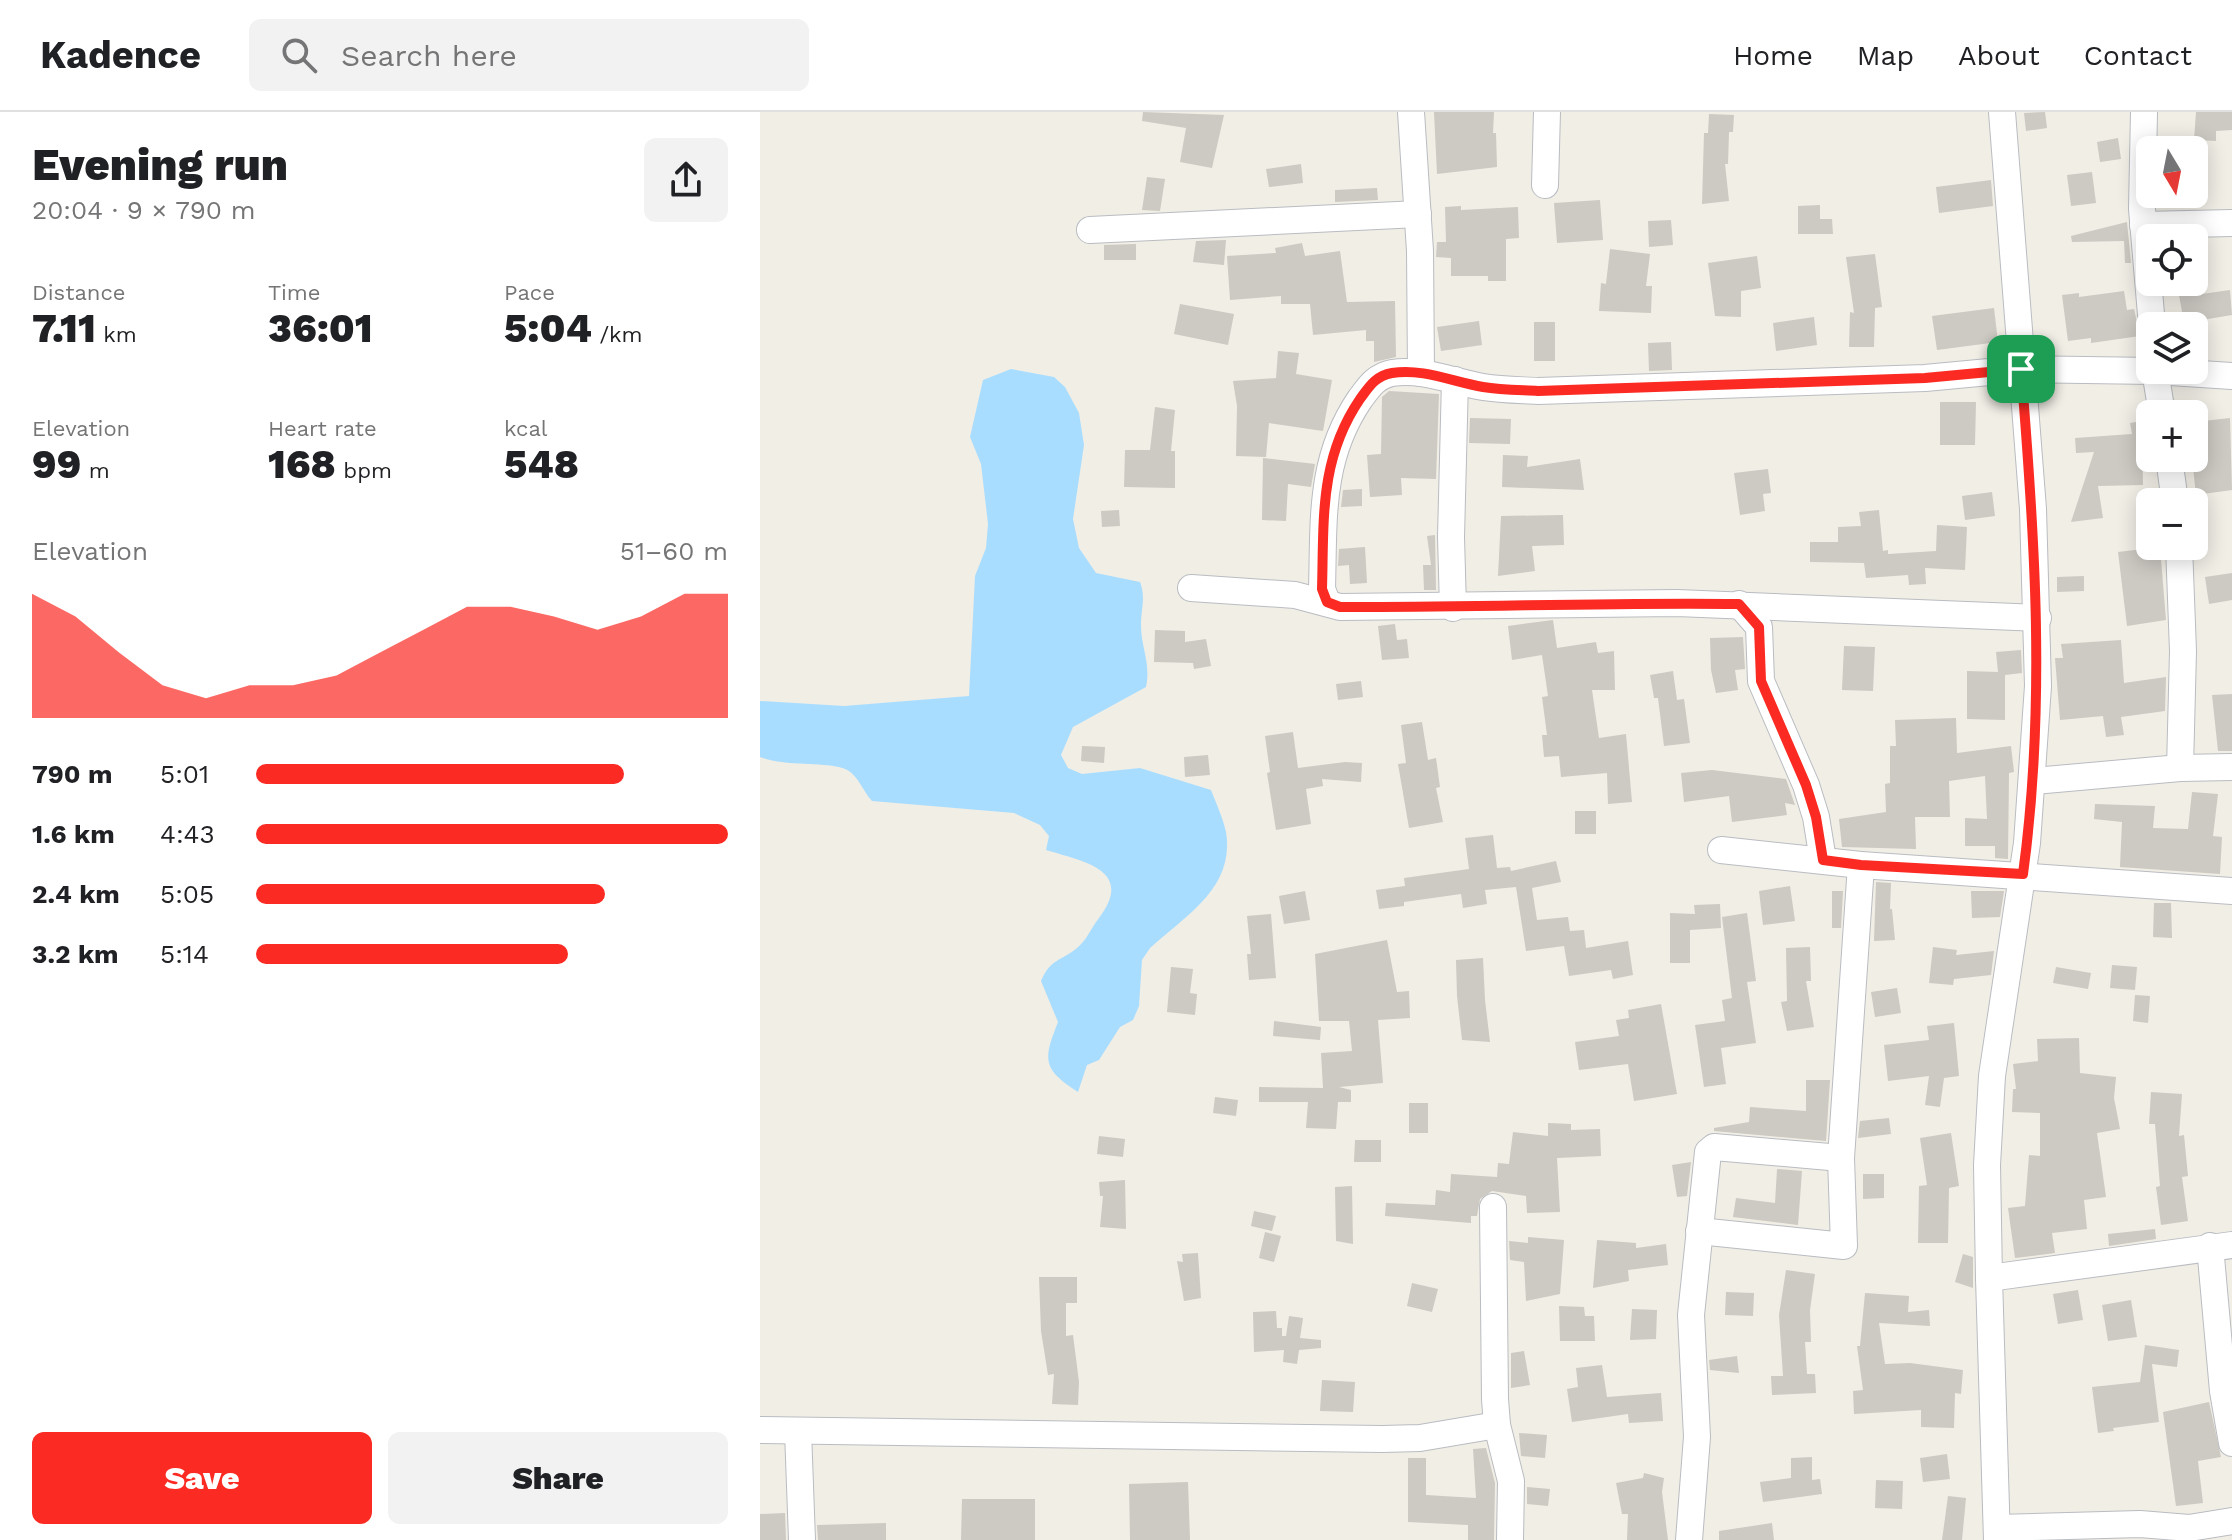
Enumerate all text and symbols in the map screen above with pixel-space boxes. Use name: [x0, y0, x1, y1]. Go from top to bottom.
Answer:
search box: [249, 19, 809, 91]
text: Kadence: [40, 33, 201, 77]
icon: search: [277, 33, 321, 77]
text: Search here: [341, 38, 517, 73]
text: Home: [1733, 39, 1813, 72]
text: Map: [1857, 39, 1914, 72]
text: About: [1958, 39, 2040, 72]
text: Contact: [2084, 39, 2192, 72]
north arrow: [2136, 136, 2208, 208]
map controls: [2136, 136, 2208, 560]
button: share: [644, 138, 728, 222]
text: Evening run: [32, 139, 288, 191]
text: 20:04 · 9 × 790 m: [32, 195, 256, 225]
button: locate: [2136, 224, 2208, 296]
text: Distance: [32, 280, 126, 305]
text: Time: [268, 280, 320, 305]
text: Pace: [504, 280, 555, 305]
text: 7.11: [32, 305, 96, 352]
text: 36:01: [268, 305, 373, 352]
text: 5:04: [504, 305, 592, 352]
button: layers: [2136, 312, 2208, 384]
text: km: [96, 322, 137, 347]
text: /km: [592, 322, 642, 347]
pin: [1987, 335, 2055, 403]
icon: arrive: [1999, 347, 2043, 391]
button: +: [2136, 400, 2208, 472]
text: Elevation: [32, 416, 130, 441]
text: Heart rate: [268, 416, 377, 441]
text: kcal: [504, 416, 548, 441]
text: 99: [32, 441, 81, 488]
text: 168: [268, 441, 336, 488]
text: 548: [504, 441, 579, 488]
text: m: [81, 458, 110, 483]
text: bpm: [336, 458, 392, 483]
button: −: [2136, 488, 2208, 560]
text: Elevation: [32, 536, 148, 566]
text: 51–60 m: [620, 536, 728, 566]
text: 790 m: [32, 759, 112, 789]
text: 5:01: [160, 759, 209, 789]
text: 1.6 km: [32, 819, 115, 849]
text: 4:43: [160, 819, 215, 849]
text: 2.4 km: [32, 879, 120, 909]
text: 5:05: [160, 879, 214, 909]
text: 3.2 km: [32, 939, 119, 969]
text: 5:14: [160, 939, 209, 969]
button: Save: [32, 1432, 372, 1524]
button: Share: [388, 1432, 728, 1524]

